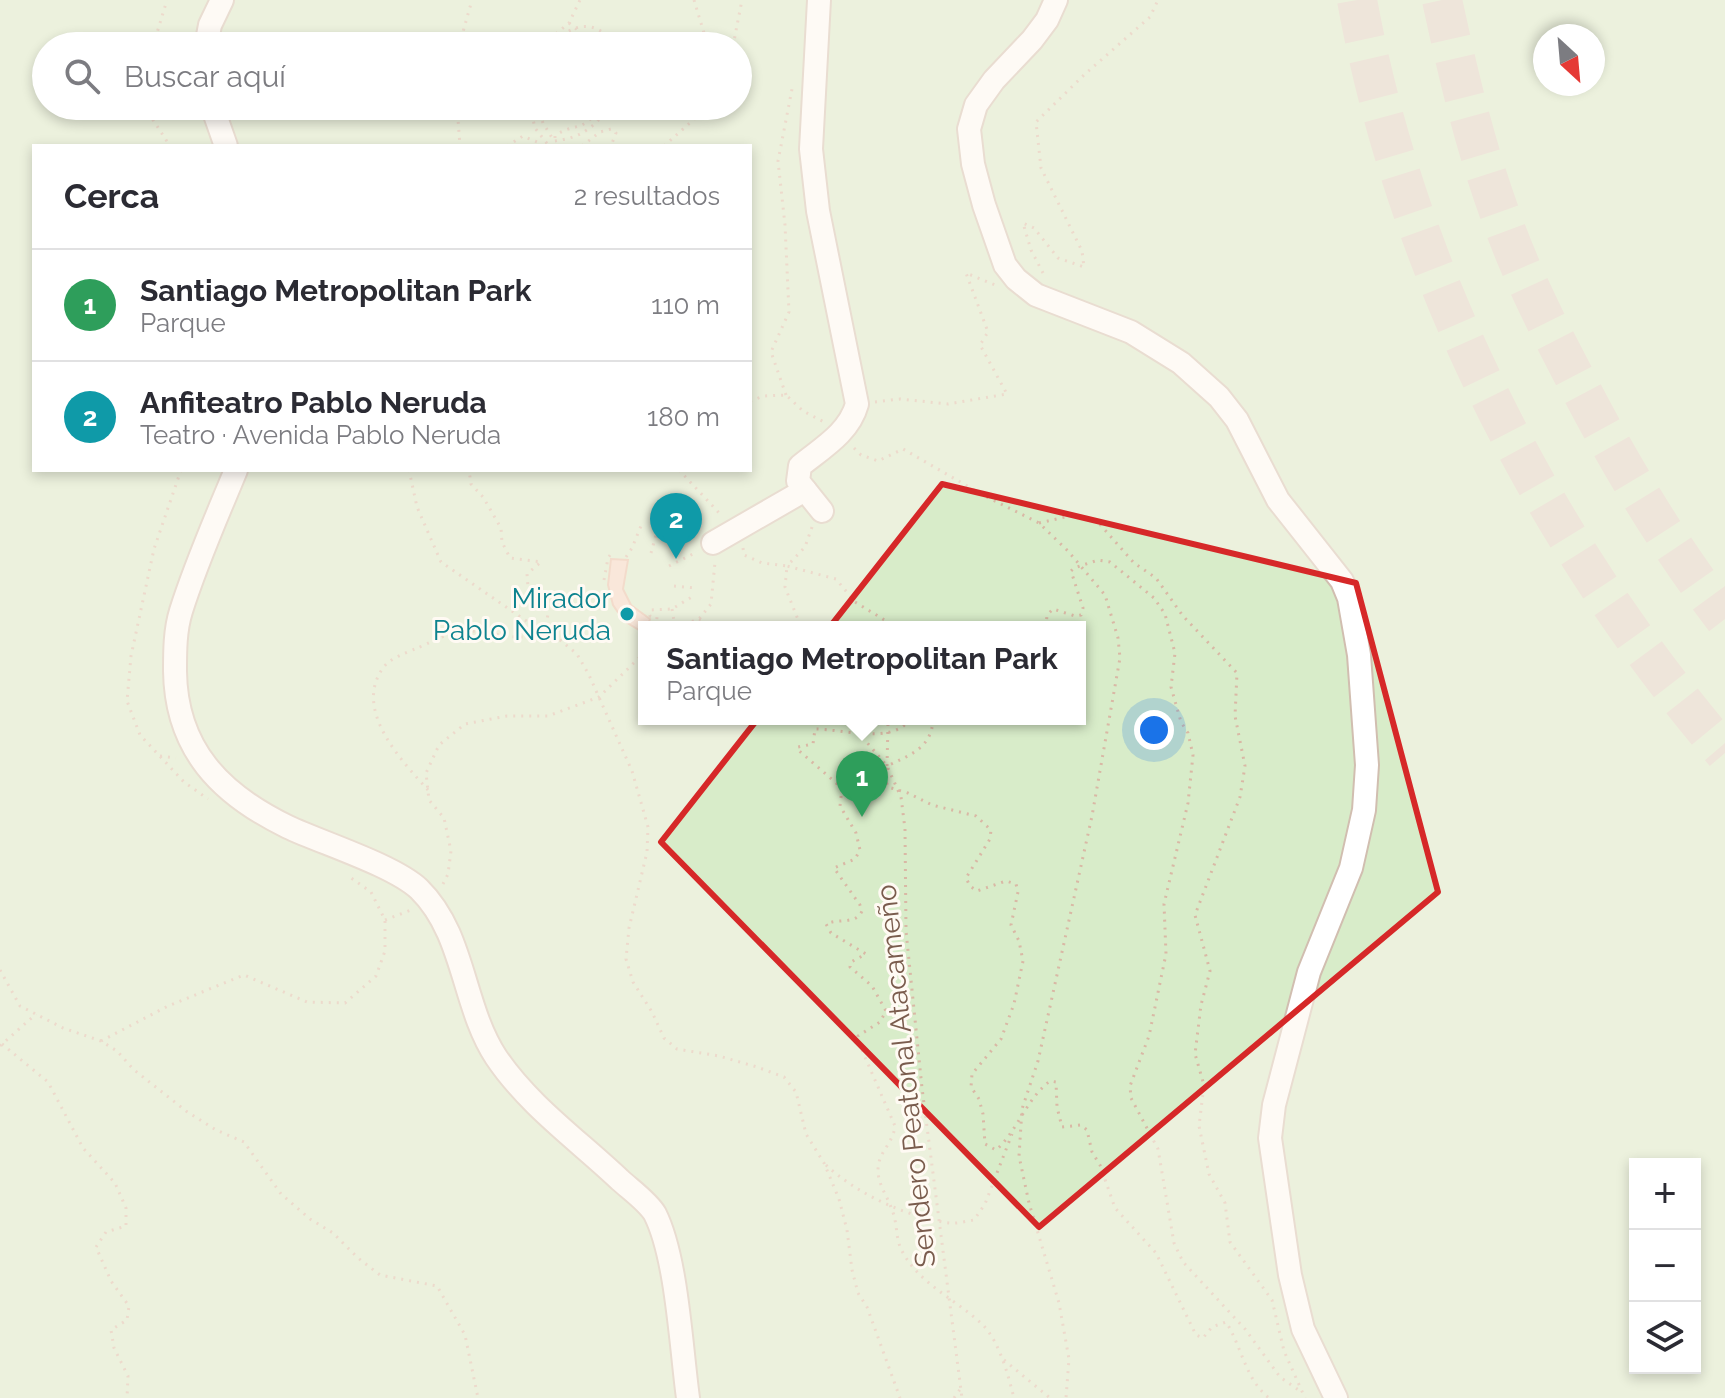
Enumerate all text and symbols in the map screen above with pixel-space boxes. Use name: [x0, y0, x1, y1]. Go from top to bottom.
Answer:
north arrow: [1533, 24, 1605, 96]
search box: [32, 32, 752, 120]
icon: search: [60, 54, 104, 98]
text: Buscar aquí: [124, 59, 286, 94]
text: Cerca: [64, 176, 159, 216]
text: 2 resultados: [574, 181, 720, 211]
text: Santiago Metropolitan Park: [140, 273, 531, 308]
text: 1: [84, 290, 96, 320]
text: 110 m: [651, 290, 720, 320]
text: Parque: [140, 308, 226, 338]
text: Anfiteatro Pablo Neruda: [140, 385, 487, 420]
text: 2: [83, 402, 97, 432]
text: 180 m: [647, 402, 720, 432]
text: Teatro · Avenida Pablo Neruda: [140, 420, 501, 450]
pin: 2: [650, 493, 702, 559]
place label: Mirador Pablo Neruda: [433, 582, 611, 647]
marker: Mirador Pablo Neruda: [618, 605, 636, 623]
popup: [638, 621, 1086, 725]
text: Santiago Metropolitan Park: [666, 641, 1058, 676]
text: Parque: [666, 676, 752, 706]
your location: [1134, 710, 1174, 750]
pin: 1: [836, 751, 888, 817]
street label: Sendero Peatonal Atacameño: [869, 883, 943, 1269]
map controls: [1629, 1158, 1701, 1374]
button: +: [1629, 1158, 1701, 1230]
button: −: [1629, 1230, 1701, 1302]
button: layers: [1629, 1302, 1701, 1374]

